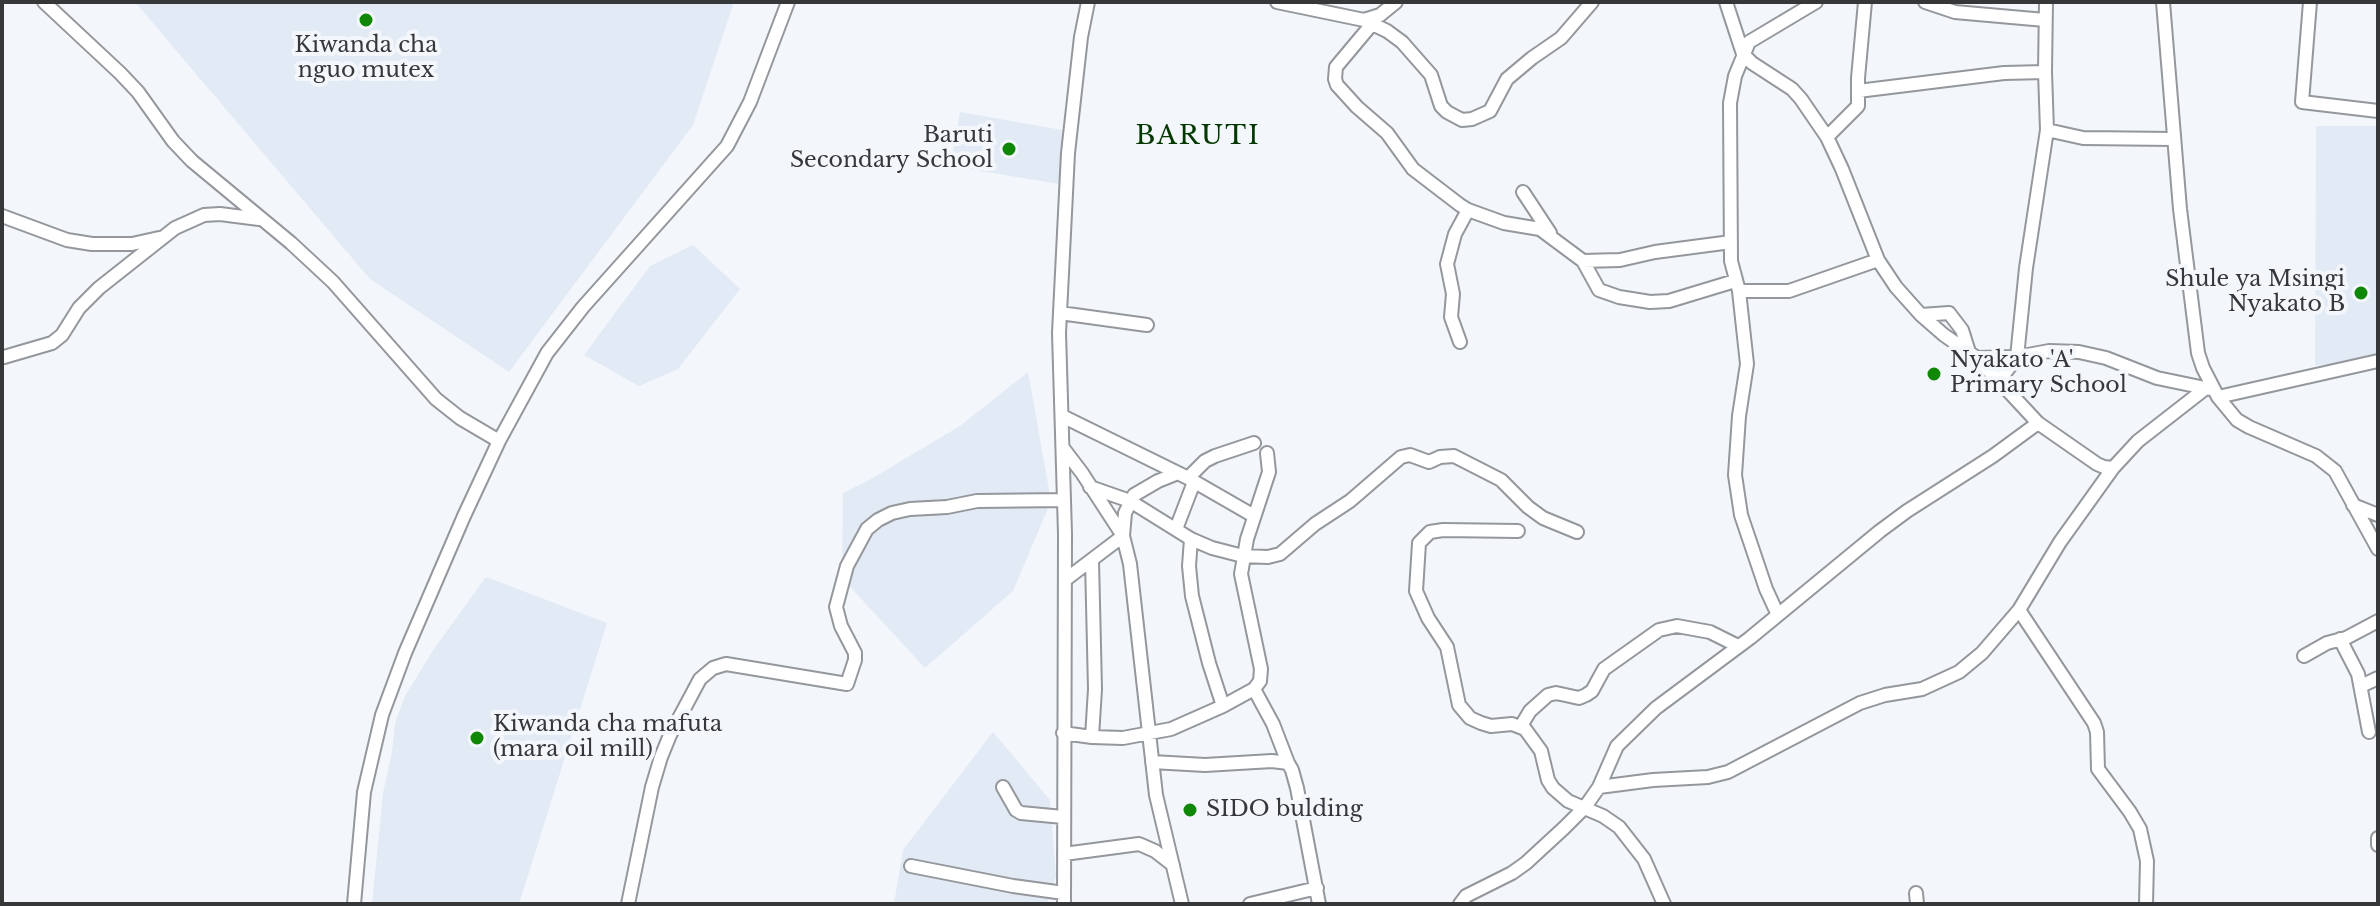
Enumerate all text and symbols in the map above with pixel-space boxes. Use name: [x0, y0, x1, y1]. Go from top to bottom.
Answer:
marker: Kiwanda cha nguo mutex: [357, 11, 375, 29]
place label: Kiwanda cha nguo mutex: [295, 33, 437, 84]
district label: BARUTI: [1135, 121, 1261, 153]
place label: Baruti Secondary School: [790, 123, 993, 174]
marker: Baruti Secondary School: [1000, 140, 1018, 158]
place label: Shule ya Msingi Nyakato B: [2165, 267, 2345, 318]
marker: Shule ya Msingi Nyakato B: [2352, 284, 2370, 302]
place label: Nyakato 'A' Primary School: [1950, 348, 2127, 400]
marker: Nyakato 'A' Primary School: [1925, 365, 1943, 383]
place label: Kiwanda cha mafuta (mara oil mill): [493, 712, 722, 764]
marker: Kiwanda cha mafuta (mara oil mill): [468, 729, 486, 747]
place label: SIDO bulding: [1206, 797, 1363, 823]
marker: SIDO bulding: [1181, 801, 1199, 819]

